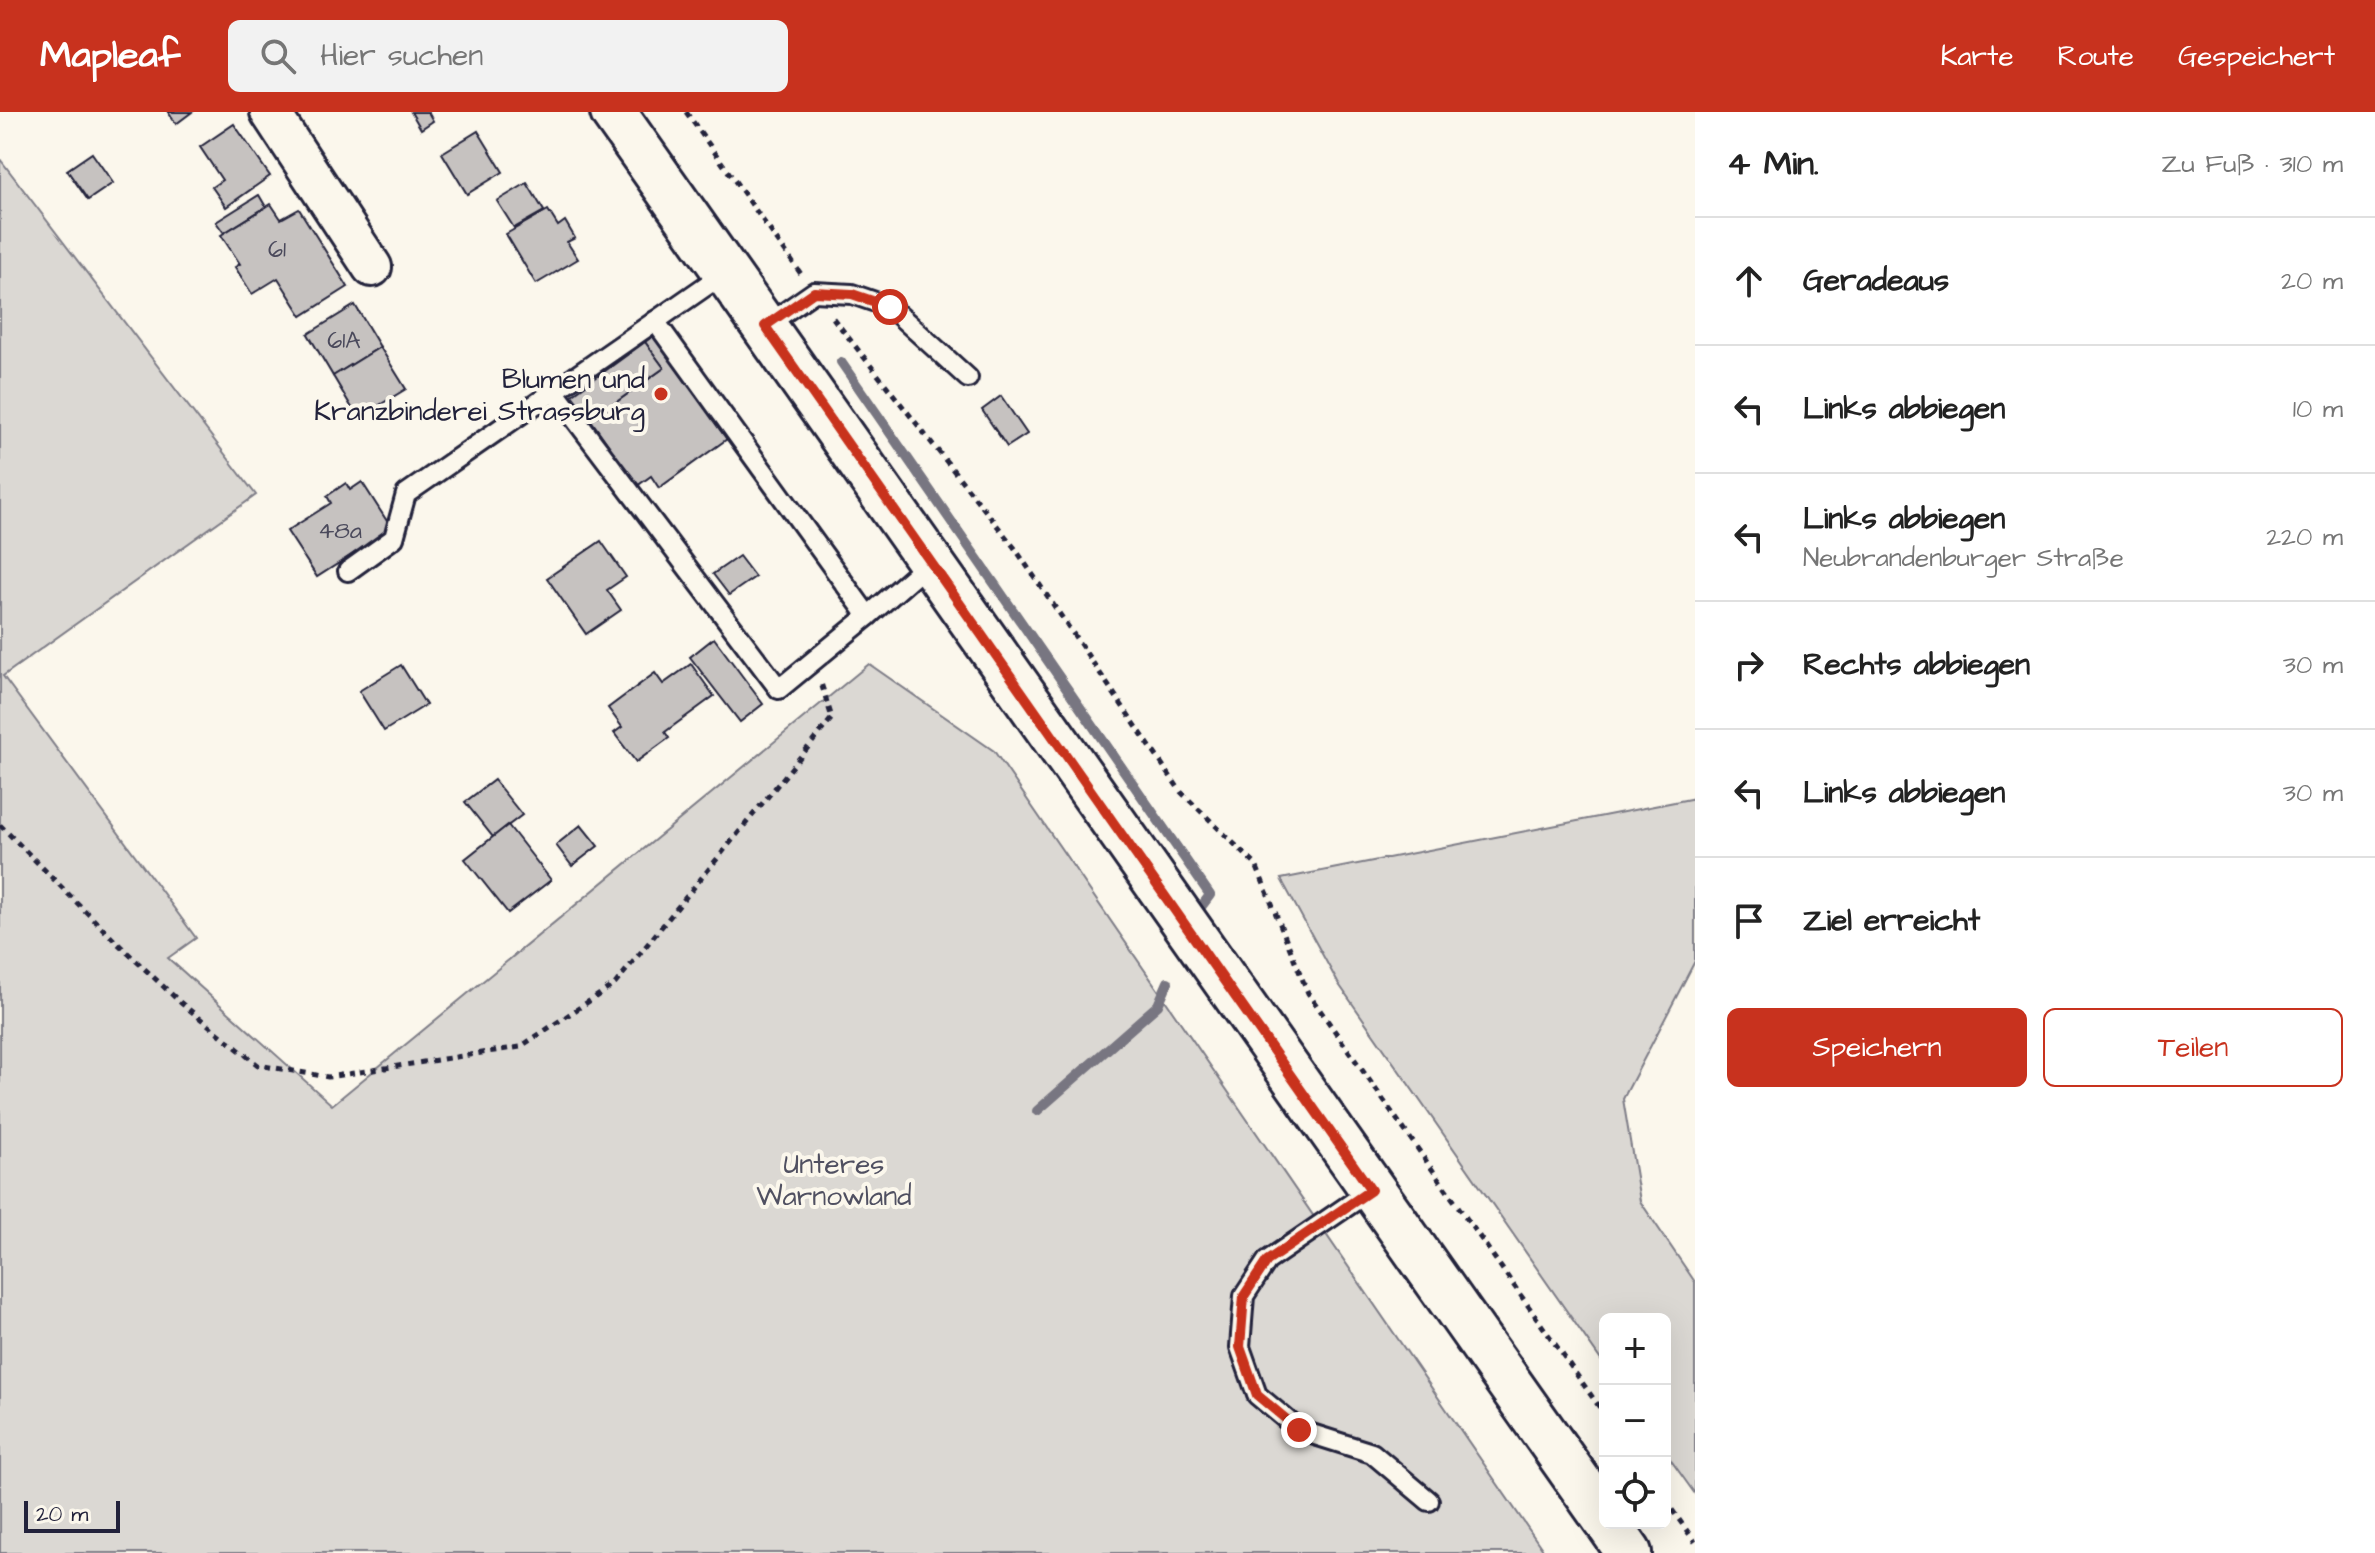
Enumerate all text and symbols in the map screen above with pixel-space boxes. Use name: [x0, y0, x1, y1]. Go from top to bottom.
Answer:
search box: [228, 20, 788, 92]
text: Mapleaf: [40, 30, 180, 82]
icon: search: [256, 34, 300, 78]
text: Hier suchen: [320, 35, 483, 77]
text: Karte: [1940, 37, 2014, 76]
text: Route: [2058, 37, 2134, 76]
text: Gespeichert: [2178, 37, 2335, 76]
text: 4 Min.: [1727, 140, 1819, 188]
text: Zu Fuß · 310 m: [2161, 146, 2343, 182]
house number: 61: [268, 233, 286, 267]
icon: ahead: [1727, 259, 1771, 303]
text: Geradeaus: [1803, 260, 1949, 302]
text: 20 m: [2281, 263, 2343, 299]
route start: [872, 289, 908, 325]
house number: 61A: [327, 324, 361, 358]
place label: Blumen und Kranzbinderei Strassburg: [314, 360, 645, 432]
marker: Blumen und Kranzbinderei Strassburg: [652, 385, 670, 403]
icon: left: [1727, 387, 1771, 431]
text: Links abbiegen: [1803, 388, 2005, 430]
text: 10 m: [2293, 391, 2343, 427]
text: Links abbiegen: [1803, 498, 2005, 540]
house number: 48a: [318, 514, 362, 548]
icon: left: [1727, 515, 1771, 559]
text: 220 m: [2266, 519, 2343, 555]
text: Neubrandenburger Straße: [1803, 540, 2124, 576]
icon: right: [1727, 643, 1771, 687]
text: Rechts abbiegen: [1803, 644, 2030, 686]
text: 30 m: [2283, 647, 2343, 683]
icon: left: [1727, 771, 1771, 815]
text: Links abbiegen: [1803, 772, 2005, 814]
text: 30 m: [2283, 775, 2343, 811]
icon: arrive: [1727, 899, 1771, 943]
text: Ziel erreicht: [1803, 900, 1980, 942]
button: Speichern: [1727, 1008, 2027, 1087]
button: Teilen: [2043, 1008, 2343, 1087]
park label: Unteres Warnowland: [756, 1145, 912, 1216]
map controls: [1599, 1313, 1671, 1529]
button: +: [1599, 1313, 1671, 1385]
button: −: [1599, 1385, 1671, 1457]
route end: [1281, 1412, 1317, 1448]
button: locate: [1599, 1457, 1671, 1529]
scale bar: [24, 1497, 120, 1533]
text: 20 m: [36, 1499, 88, 1530]

